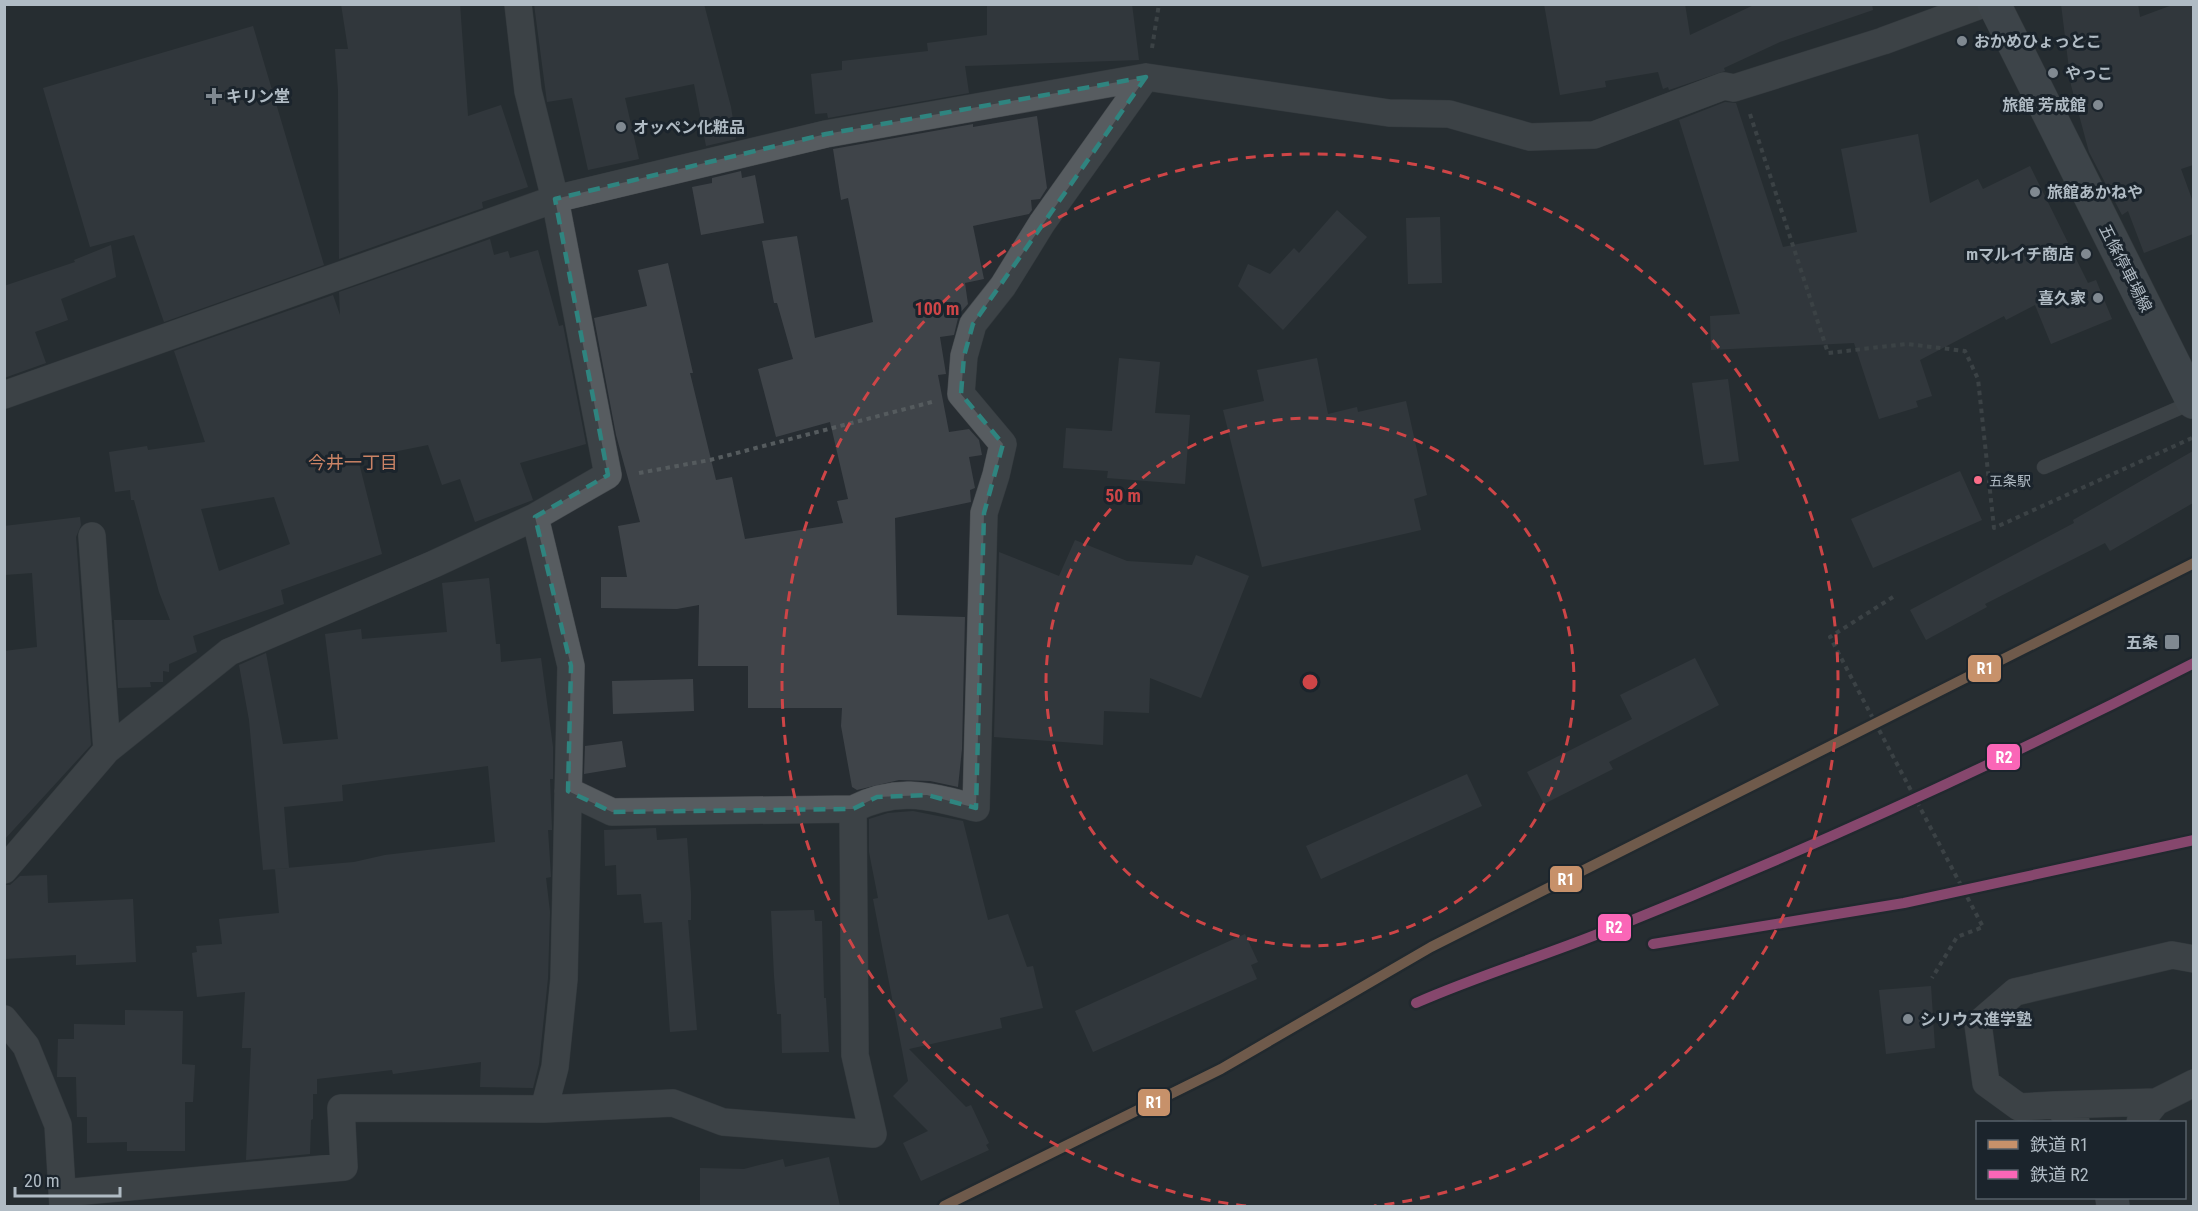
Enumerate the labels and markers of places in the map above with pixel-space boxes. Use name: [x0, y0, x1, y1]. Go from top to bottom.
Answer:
place label: おかめひょっとこ: [1974, 32, 2102, 51]
marker: おかめひょっとこ: [1955, 34, 1969, 48]
place label: やっこ: [2065, 64, 2113, 83]
marker: やっこ: [2046, 66, 2060, 80]
place label: キリン堂: [226, 87, 290, 106]
marker: キリン堂: [207, 89, 221, 103]
place label: 旅館 芳成館: [2002, 96, 2086, 115]
marker: 旅館 芳成館: [2091, 98, 2105, 112]
place label: オッペン化粧品: [633, 118, 745, 137]
marker: オッペン化粧品: [614, 120, 628, 134]
place label: 旅館あかねや: [2047, 183, 2143, 202]
marker: 旅館あかねや: [2028, 185, 2042, 199]
place label: mマルイチ商店: [1966, 245, 2074, 264]
marker: mマルイチ商店: [2079, 247, 2093, 261]
place label: 喜久家: [2038, 289, 2086, 308]
marker: 喜久家: [2091, 291, 2105, 305]
place label: 五条駅: [1989, 473, 2031, 489]
marker: 五条駅: [1972, 474, 1984, 486]
place label: 五条: [2126, 633, 2158, 652]
marker: 五条: [2163, 633, 2181, 651]
centre of rings: [1300, 672, 1320, 692]
place label: シリウス進学塾: [1920, 1010, 2032, 1029]
marker: シリウス進学塾: [1901, 1012, 1915, 1026]

